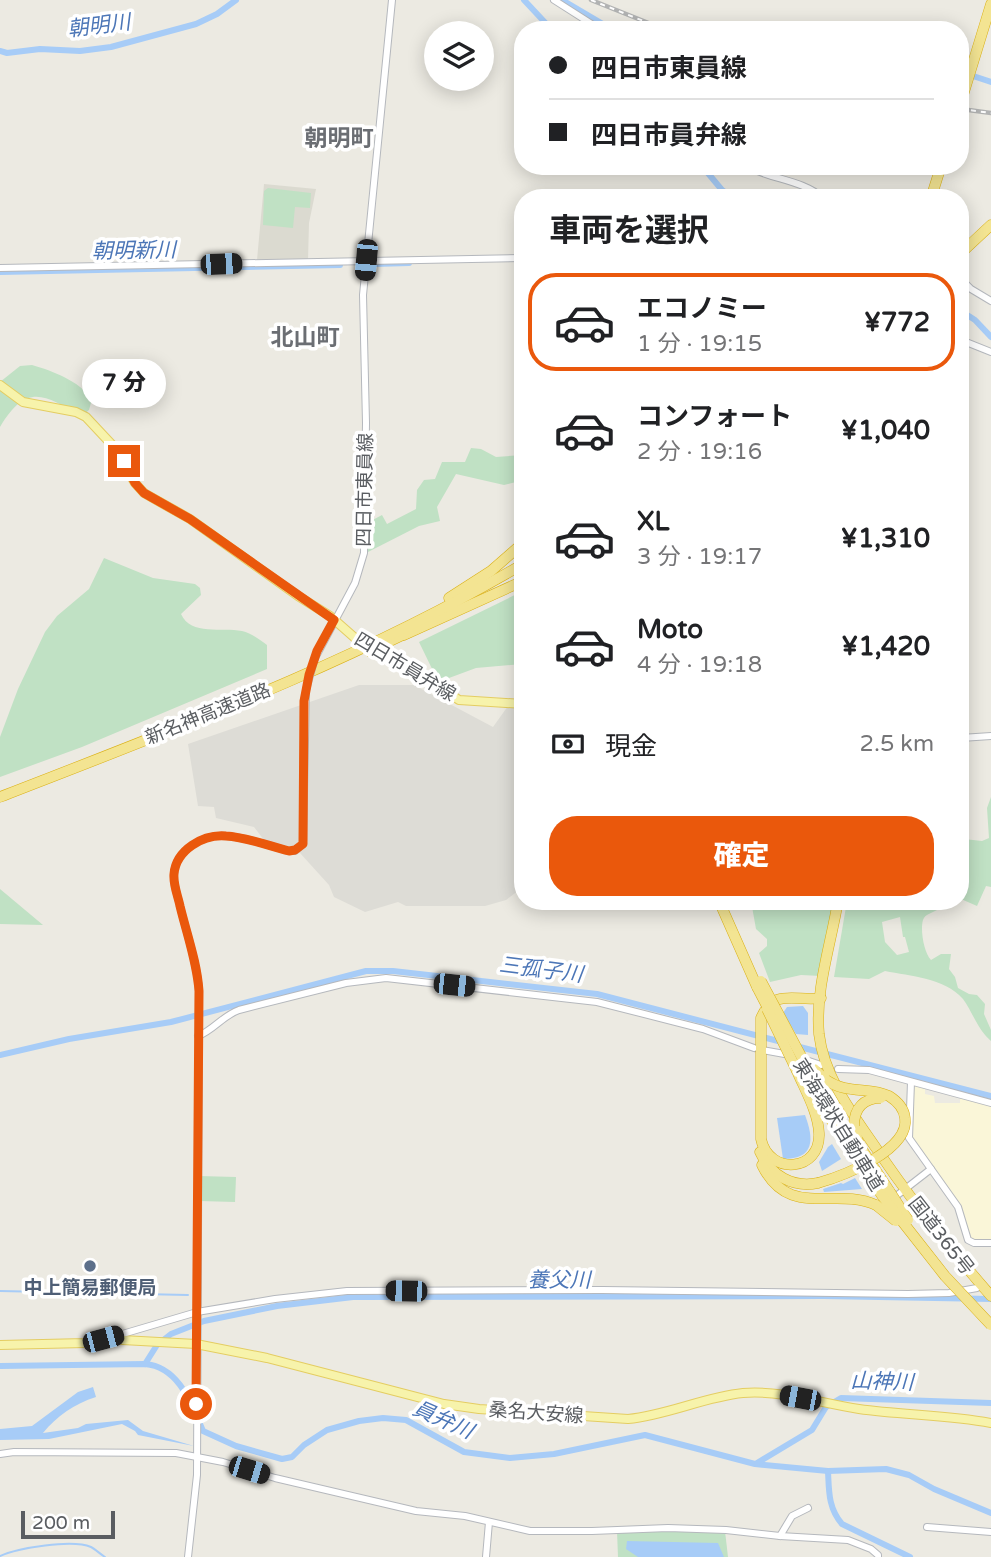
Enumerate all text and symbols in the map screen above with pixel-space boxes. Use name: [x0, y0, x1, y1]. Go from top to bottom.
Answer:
water label: 朝明川: [66, 10, 134, 42]
map controls: [424, 21, 494, 91]
button: layers: [424, 21, 494, 91]
text: 四日市東員線: [591, 53, 747, 84]
text: 四日市員弁線: [591, 120, 747, 151]
district label: 朝明町: [305, 125, 374, 153]
text: 車両を選択: [549, 212, 709, 250]
water label: 朝明新川: [92, 238, 178, 264]
car: [354, 238, 379, 282]
car: [200, 253, 243, 275]
icon: car: [553, 291, 616, 354]
text: エコノミー: [637, 293, 767, 324]
text: ¥772: [864, 307, 930, 338]
district label: 北山町: [271, 324, 340, 352]
text: 1 分 · 19:15: [637, 330, 762, 358]
callout: 7 分: [82, 360, 166, 408]
text: 7 分: [102, 369, 146, 397]
icon: car: [553, 399, 616, 462]
text: コンフォート: [637, 401, 792, 432]
text: ¥1,040: [841, 415, 930, 446]
street label: 四日市東員線: [353, 433, 377, 547]
text: 2 分 · 19:16: [637, 438, 762, 466]
route end: [108, 445, 140, 477]
text: XL: [637, 506, 669, 537]
icon: car: [553, 507, 616, 570]
text: ¥1,310: [841, 523, 930, 554]
text: 3 分 · 19:17: [637, 543, 762, 571]
text: Moto: [637, 614, 703, 645]
icon: car: [553, 615, 616, 678]
street label: 四日市員弁線: [350, 628, 460, 706]
text: ¥1,420: [841, 631, 930, 662]
text: 4 分 · 19:18: [637, 651, 762, 679]
street label: 新名神高速道路: [142, 679, 274, 749]
icon: cash: [549, 725, 587, 763]
text: 2.5 km: [860, 730, 934, 758]
text: 現金: [605, 731, 657, 762]
button: 確定: [549, 816, 934, 896]
water label: 三孤子川: [498, 952, 586, 988]
car: [433, 972, 476, 998]
street label: 東海環状自動車道: [788, 1055, 888, 1195]
street label: 国道365号: [904, 1193, 978, 1279]
marker: 中上簡易郵便局: [82, 1258, 98, 1274]
water label: 養父川: [528, 1268, 592, 1293]
place label: 中上簡易郵便局: [23, 1277, 157, 1299]
car: [385, 1280, 428, 1302]
car: [80, 1323, 127, 1355]
water label: 山神川: [850, 1368, 916, 1396]
car: [778, 1384, 823, 1412]
route start: [180, 1388, 212, 1420]
water label: 員弁川: [409, 1396, 479, 1445]
street label: 桑名大安線: [488, 1399, 584, 1427]
car: [226, 1454, 273, 1486]
scale bar: [21, 1508, 116, 1540]
text: 200 m: [32, 1512, 90, 1534]

